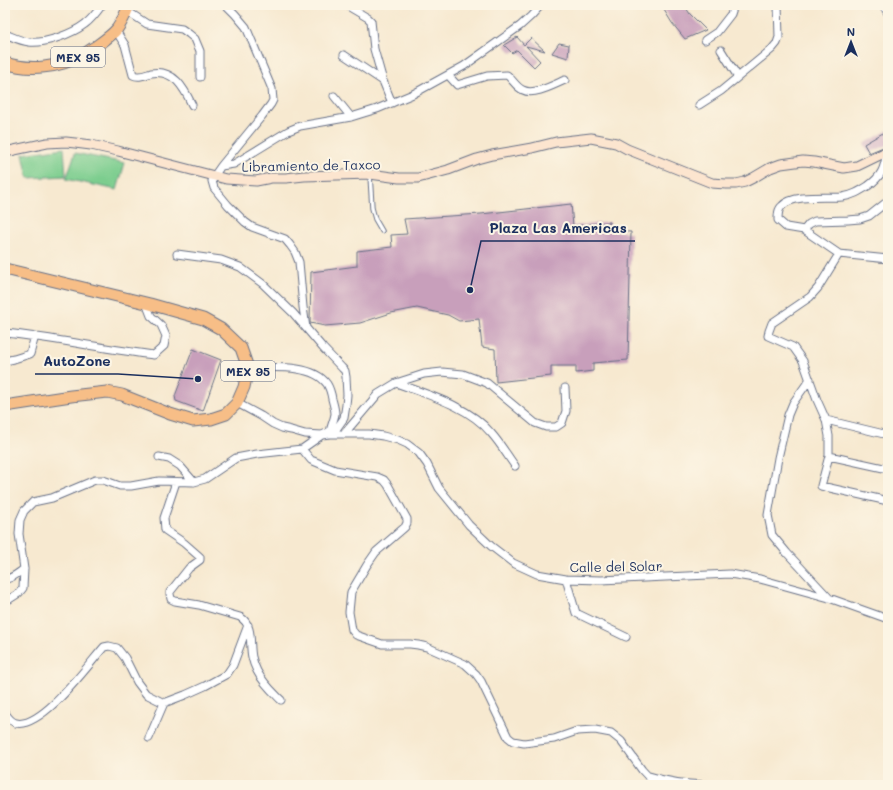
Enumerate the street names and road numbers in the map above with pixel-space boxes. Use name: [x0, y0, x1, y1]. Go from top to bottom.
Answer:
road number: MEX 95: [51, 47, 105, 67]
street label: Libramiento de Taxco: [242, 155, 381, 175]
road number: MEX 95: [221, 361, 275, 381]
street label: Calle del Solar: [569, 557, 663, 575]

